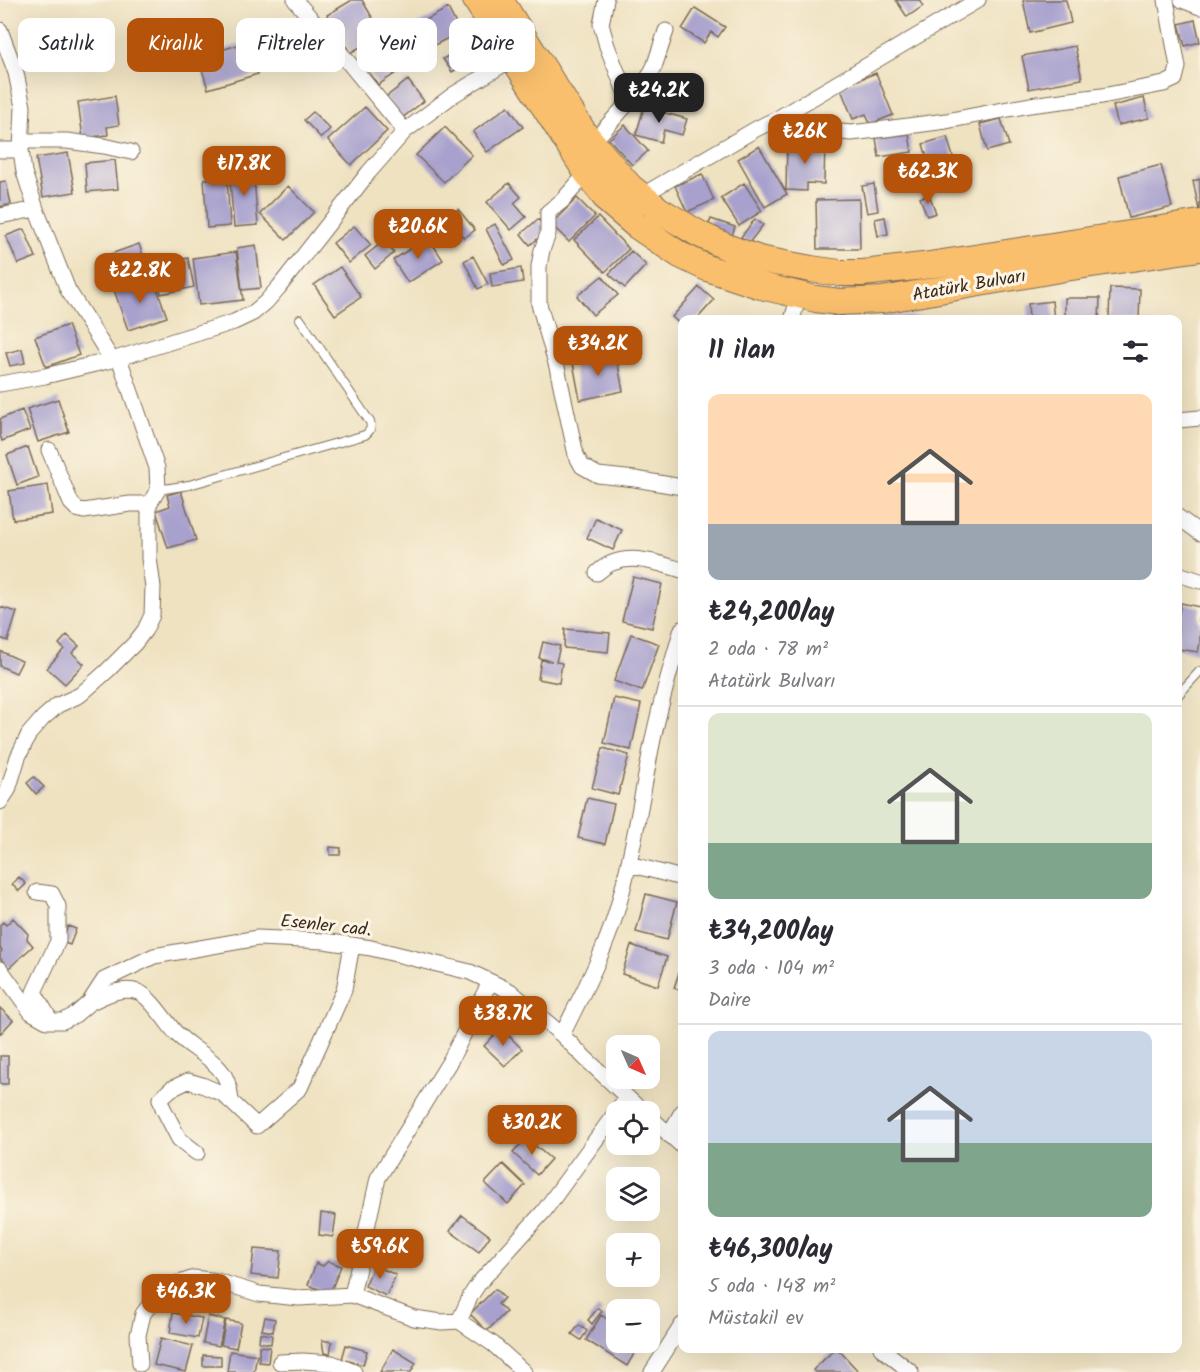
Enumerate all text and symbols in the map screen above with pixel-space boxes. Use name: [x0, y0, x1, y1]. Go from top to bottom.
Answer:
chip: Satılık: [18, 18, 115, 72]
chip: Kiralık: [127, 18, 224, 72]
chip: Filtreler: [236, 18, 345, 72]
chip: Yeni: [357, 18, 437, 72]
chip: Daire: [449, 18, 535, 72]
pin: ₺24.2K: [610, 73, 708, 124]
text: ₺24.2K: [628, 76, 690, 108]
pin: ₺26K: [769, 114, 841, 165]
text: ₺26K: [782, 117, 828, 149]
pin: ₺17.8K: [195, 146, 293, 197]
text: ₺17.8K: [216, 149, 272, 181]
pin: ₺62.3K: [879, 154, 977, 205]
text: ₺62.3K: [897, 157, 959, 189]
pin: ₺20.6K: [369, 209, 467, 260]
text: ₺20.6K: [388, 212, 448, 244]
pin: ₺22.8K: [91, 253, 189, 304]
text: ₺22.8K: [109, 256, 171, 288]
street label: Atatürk Bulvarı: [910, 262, 1028, 311]
pin: ₺34.2K: [549, 326, 647, 377]
text: ₺34.2K: [567, 329, 629, 361]
text: 11 ilan: [708, 330, 775, 372]
icon: filters: [1119, 335, 1152, 368]
icon: home: [876, 433, 984, 541]
text: ₺24,200/ay: [708, 592, 834, 634]
text: 2 oda · 78 m²: [708, 634, 828, 666]
text: Atatürk Bulvarı: [708, 666, 836, 698]
icon: home: [876, 752, 984, 860]
street label: Esenler cad.: [279, 907, 373, 946]
text: ₺34,200/ay: [708, 911, 834, 953]
text: 3 oda · 104 m²: [708, 953, 834, 985]
text: Daire: [708, 985, 751, 1017]
pin: ₺38.7K: [454, 996, 552, 1047]
text: ₺38.7K: [473, 999, 533, 1031]
north arrow: [606, 1035, 660, 1089]
map controls: [606, 1035, 660, 1353]
icon: home: [876, 1070, 984, 1178]
button: locate: [606, 1101, 660, 1155]
pin: ₺30.2K: [483, 1105, 581, 1156]
text: ₺30.2K: [502, 1108, 562, 1140]
button: layers: [606, 1167, 660, 1221]
pin: ₺59.6K: [331, 1229, 429, 1280]
text: ₺46,300/ay: [708, 1229, 832, 1271]
text: ₺59.6K: [351, 1232, 409, 1264]
button: +: [606, 1233, 660, 1287]
text: 5 oda · 148 m²: [708, 1271, 835, 1303]
pin: ₺46.3K: [137, 1274, 235, 1325]
text: ₺46.3K: [156, 1277, 216, 1309]
button: −: [606, 1299, 660, 1353]
text: Müstakil ev: [708, 1303, 804, 1335]

